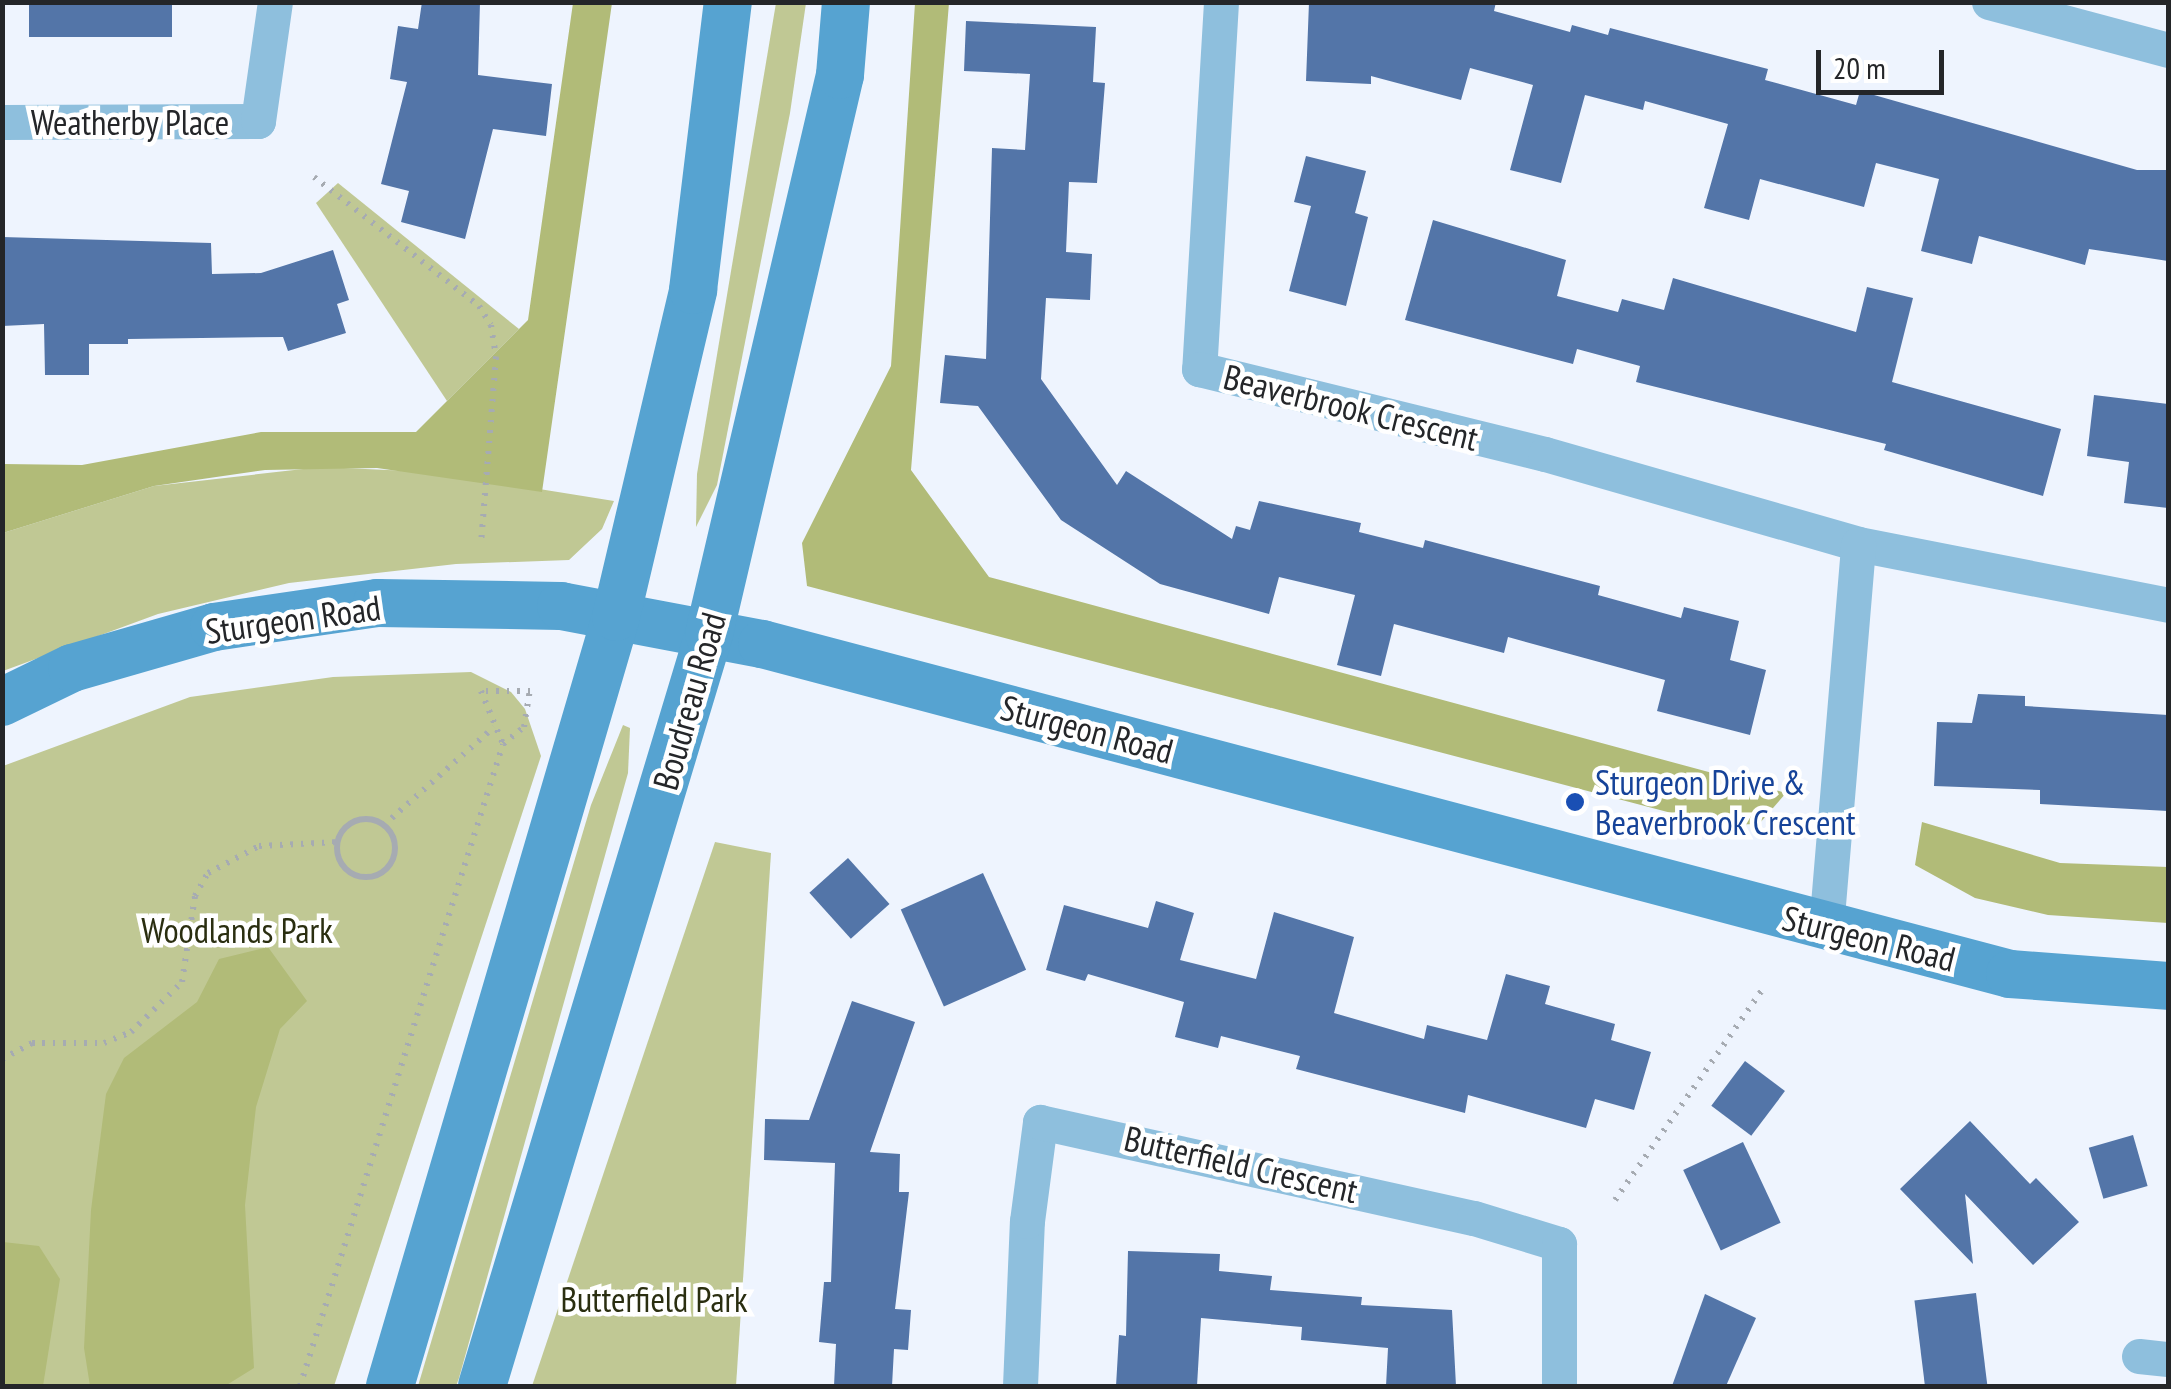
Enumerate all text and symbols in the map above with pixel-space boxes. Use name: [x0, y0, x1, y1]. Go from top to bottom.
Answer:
scale bar: [1821, 30, 1948, 92]
text: 20 m: [1833, 48, 1886, 87]
street label: Weatherby Place: [30, 101, 230, 143]
street label: Beaverbrook Crescent: [1219, 355, 1483, 459]
street label: Sturgeon Road: [203, 586, 383, 652]
street label: Boudreau Road: [644, 608, 734, 794]
street label: Sturgeon Road: [996, 686, 1178, 772]
place label: Sturgeon Drive & Beaverbrook Crescent: [1595, 761, 1856, 843]
marker: Sturgeon Drive & Beaverbrook Crescent: [1564, 791, 1586, 813]
street label: Sturgeon Road: [1778, 896, 1960, 980]
park label: Woodlands Park: [141, 909, 333, 951]
street label: Butterfield Crescent: [1120, 1117, 1362, 1211]
park label: Butterfield Park: [560, 1278, 748, 1320]

